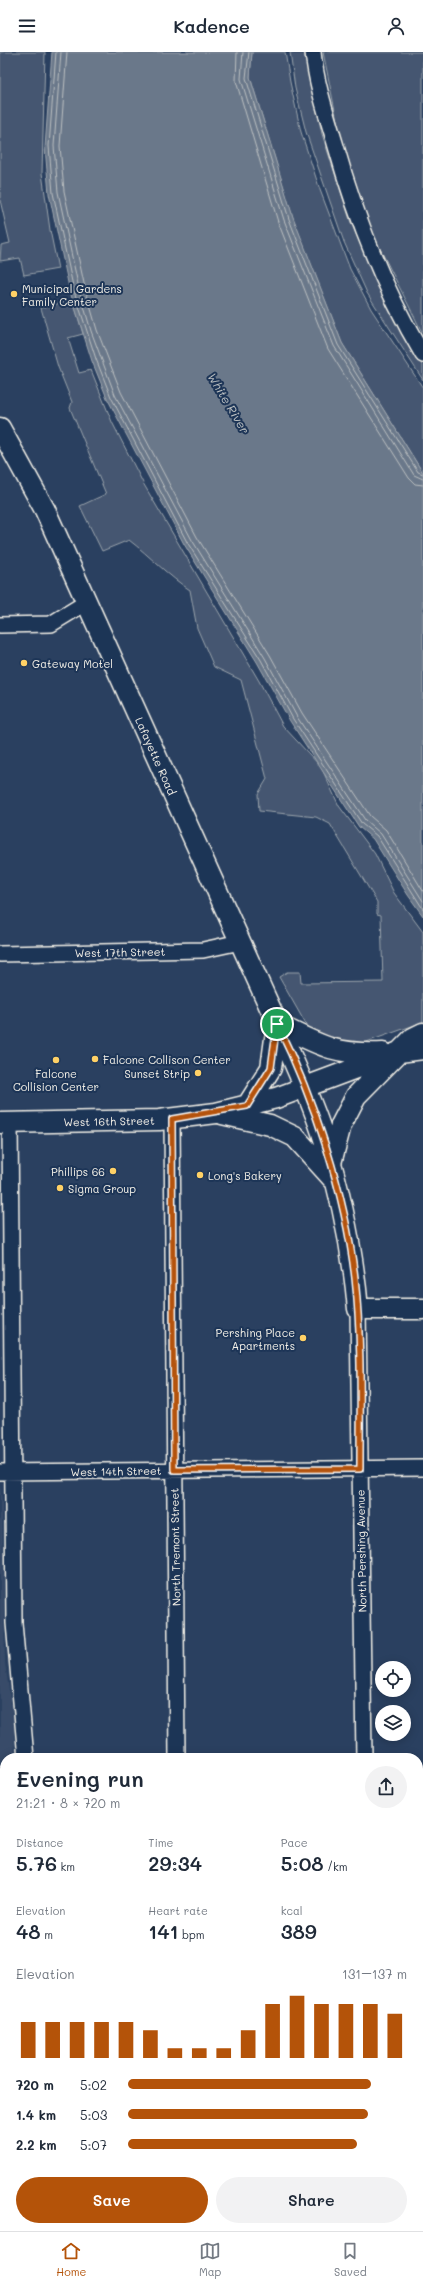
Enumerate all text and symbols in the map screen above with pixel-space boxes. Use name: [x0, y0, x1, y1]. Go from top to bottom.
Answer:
text: Kadence: [173, 14, 250, 38]
icon: menu: [16, 15, 38, 37]
icon: person: [385, 15, 407, 37]
place label: Municipal Gardens Family Center: [22, 281, 122, 309]
marker: Municipal Gardens Family Center: [9, 289, 19, 299]
water label: White River: [204, 369, 254, 437]
place label: Gateway Motel: [32, 656, 113, 671]
marker: Gateway Motel: [19, 658, 29, 668]
street label: Lafayette Road: [132, 715, 180, 797]
street label: West 17th Street: [74, 944, 166, 960]
pin: [260, 1007, 294, 1041]
icon: arrive: [266, 1013, 288, 1035]
place label: Falcone Collison Center: [103, 1052, 231, 1067]
marker: Falcone Collison Center: [90, 1054, 100, 1064]
marker: Falcone Collision Center: [51, 1055, 61, 1065]
place label: Falcone Collision Center: [13, 1066, 99, 1094]
place label: Sunset Strip: [124, 1066, 190, 1081]
marker: Sunset Strip: [193, 1068, 203, 1078]
street label: West 16th Street: [63, 1113, 155, 1129]
place label: Phillips 66: [51, 1164, 105, 1179]
marker: Phillips 66: [108, 1166, 118, 1176]
place label: Long's Bakery: [208, 1168, 282, 1183]
marker: Long's Bakery: [195, 1170, 205, 1180]
place label: Sigma Group: [68, 1181, 136, 1196]
marker: Sigma Group: [55, 1183, 65, 1193]
place label: Pershing Place Apartments: [215, 1325, 295, 1353]
marker: Pershing Place Apartments: [298, 1333, 308, 1343]
street label: West 14th Street: [70, 1463, 162, 1479]
street label: North Tremont Street: [166, 1488, 184, 1606]
street label: North Pershing Avenue: [352, 1489, 370, 1612]
map controls: [375, 1661, 411, 1741]
button: locate: [375, 1661, 411, 1697]
button: layers: [375, 1705, 411, 1741]
text: Evening run: [16, 1764, 144, 1793]
button: share: [365, 1766, 407, 1808]
text: 21:21 · 8 × 720 m: [16, 1794, 120, 1811]
text: Distance: [16, 1835, 63, 1850]
text: Time: [148, 1835, 173, 1850]
text: Pace: [281, 1835, 308, 1850]
text: 5.76: [16, 1850, 57, 1876]
text: 29:34: [148, 1850, 202, 1876]
text: 5:08: [281, 1850, 324, 1876]
text: km: [57, 1859, 75, 1874]
text: /km: [324, 1859, 348, 1874]
text: Elevation: [16, 1903, 65, 1918]
text: Heart rate: [148, 1903, 208, 1918]
text: kcal: [281, 1903, 303, 1918]
text: 48: [16, 1918, 41, 1944]
text: 141: [148, 1918, 178, 1944]
text: 389: [281, 1918, 317, 1944]
text: m: [41, 1927, 53, 1942]
text: bpm: [178, 1927, 205, 1942]
text: Elevation: [16, 1965, 74, 1982]
text: 131–137 m: [342, 1965, 407, 1982]
text: 720 m: [16, 2076, 54, 2093]
text: 5:02: [80, 2076, 107, 2093]
text: 1.4 km: [16, 2106, 56, 2123]
text: 5:03: [80, 2106, 107, 2123]
text: 2.2 km: [16, 2136, 57, 2153]
text: 5:07: [80, 2136, 107, 2153]
button: Save: [16, 2177, 208, 2223]
button: Share: [216, 2177, 407, 2223]
tab: Home: [56, 2240, 86, 2279]
tab: Map: [199, 2240, 221, 2279]
tab: Saved: [334, 2240, 367, 2279]

